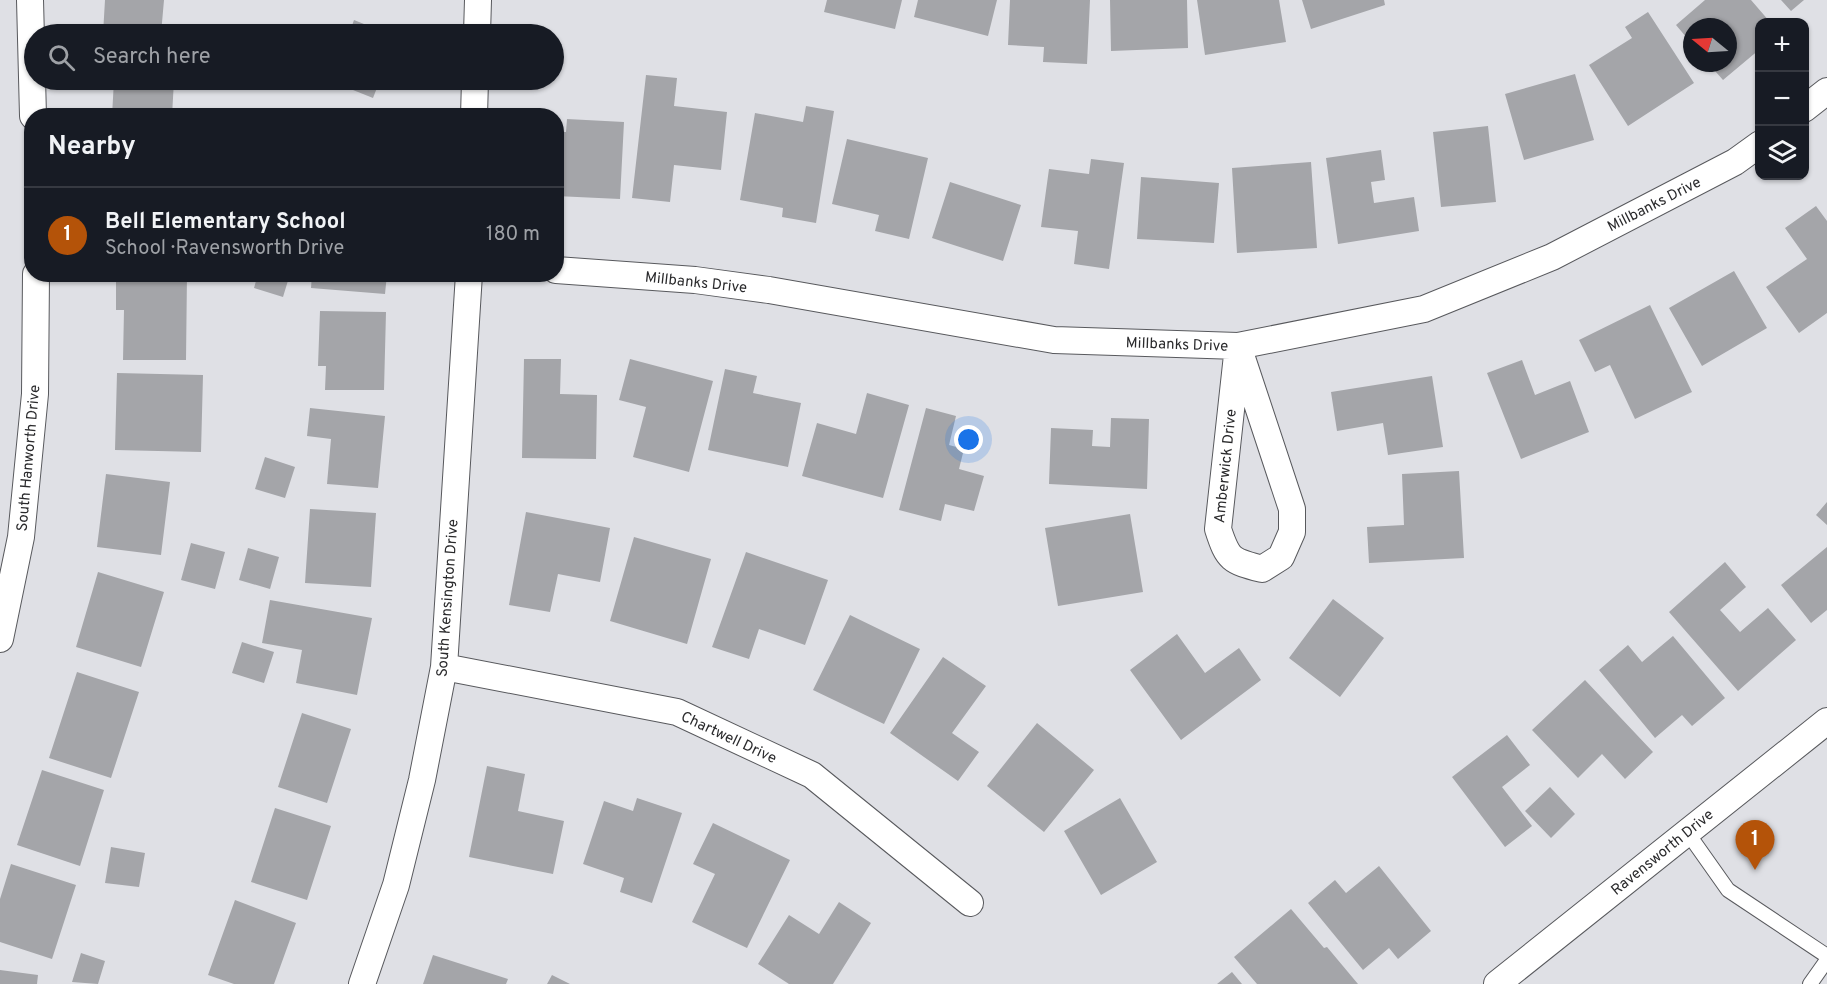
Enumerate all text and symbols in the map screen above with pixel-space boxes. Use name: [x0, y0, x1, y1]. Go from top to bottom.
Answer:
north arrow: [1683, 18, 1737, 72]
map controls: [1755, 18, 1809, 180]
button: +: [1755, 18, 1809, 72]
search box: [24, 24, 564, 90]
icon: search: [45, 41, 78, 74]
text: Search here: [93, 44, 211, 71]
button: −: [1755, 72, 1809, 126]
button: layers: [1755, 126, 1809, 180]
text: Nearby: [48, 131, 136, 164]
street label: Millbanks Drive: [1605, 174, 1705, 237]
text: Bell Elementary School: [105, 209, 346, 236]
text: 1: [64, 222, 72, 248]
text: 180 m: [486, 222, 540, 248]
text: School · Ravensworth Drive: [105, 236, 344, 262]
street label: Millbanks Drive: [644, 269, 748, 298]
street label: Millbanks Drive: [1125, 334, 1229, 357]
street label: South Hanworth Drive: [14, 384, 45, 532]
street label: Amberwick Drive: [1211, 408, 1242, 524]
your location: [954, 425, 983, 454]
street label: South Kensington Drive: [433, 518, 463, 678]
street label: Chartwell Drive: [678, 708, 779, 769]
street label: Ravensworth Drive: [1608, 806, 1718, 900]
pin: 1: [1736, 820, 1774, 870]

